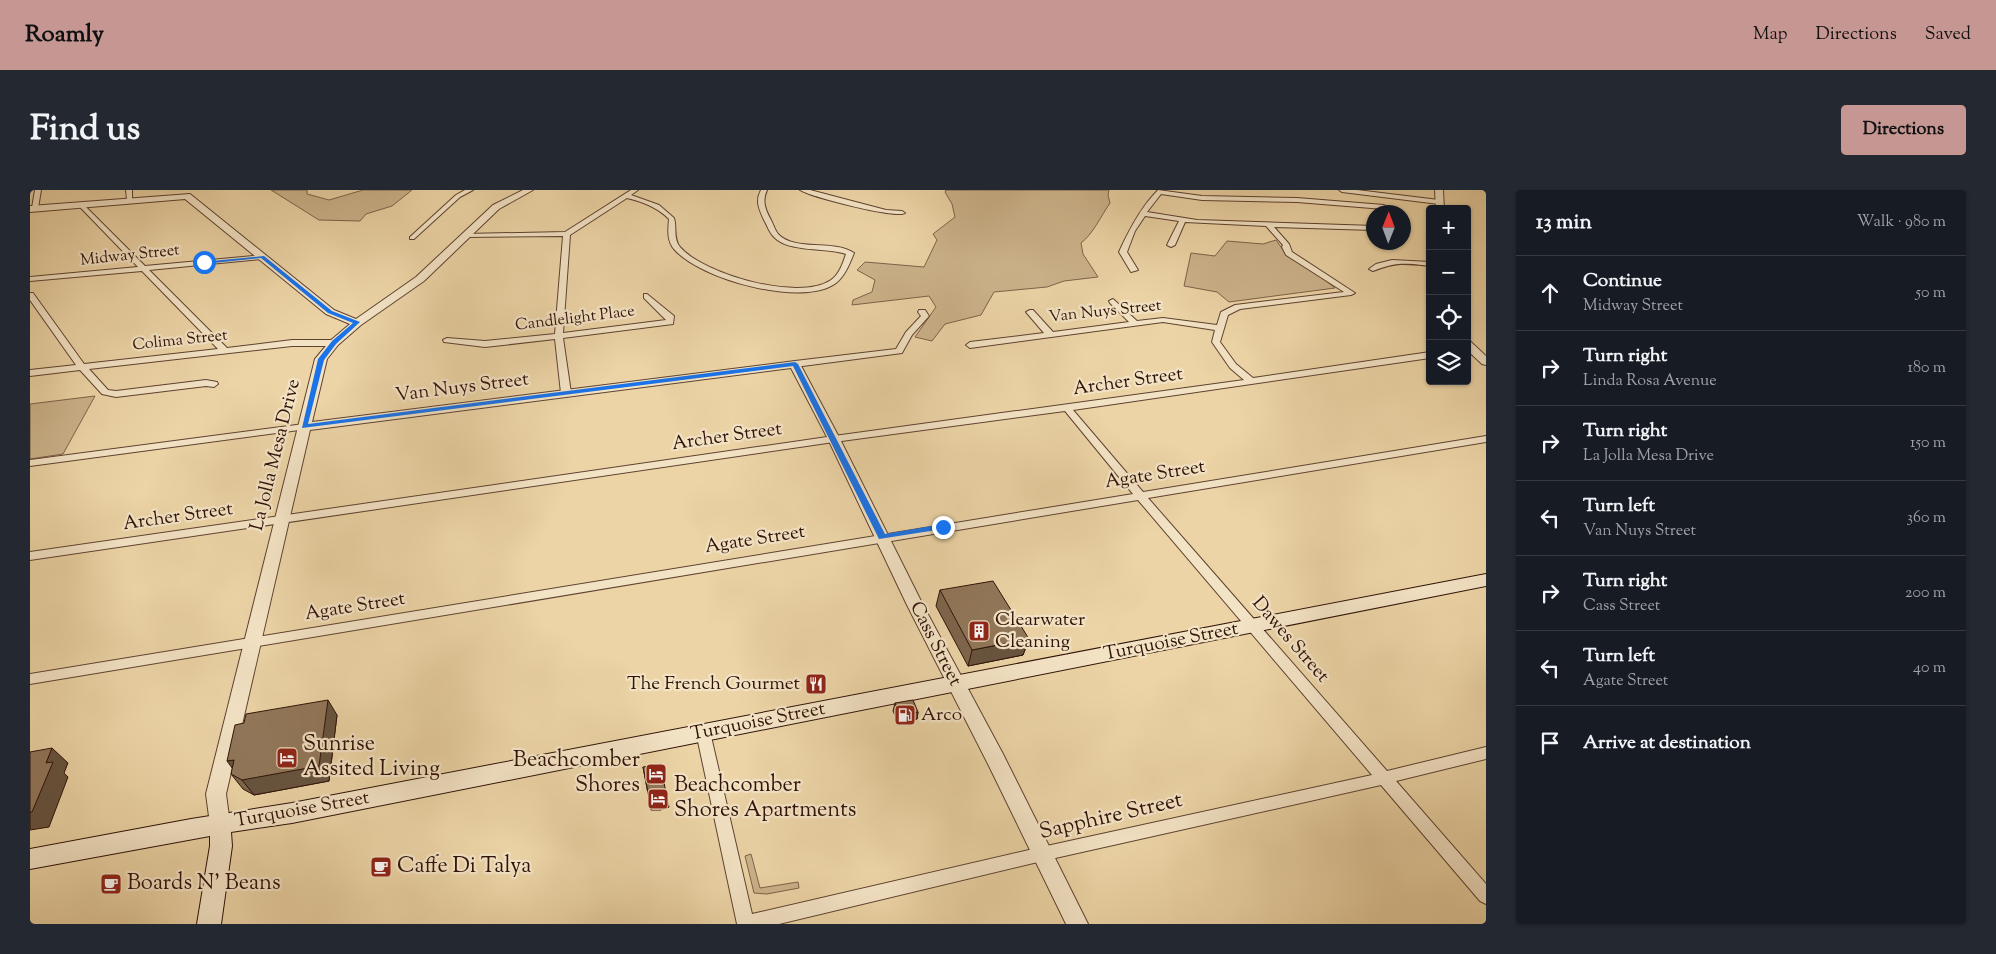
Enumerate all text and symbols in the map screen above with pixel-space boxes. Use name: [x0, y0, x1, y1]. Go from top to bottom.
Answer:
text: Roamly: [25, 18, 104, 52]
text: Map: [1753, 22, 1788, 48]
text: Directions: [1816, 22, 1897, 48]
text: Saved: [1925, 22, 1971, 48]
text: Find us: [30, 105, 140, 156]
button: Directions: [1841, 105, 1966, 155]
north arrow: [1366, 205, 1411, 250]
map controls: [1426, 205, 1471, 385]
button: +: [1426, 205, 1471, 250]
text: 13 min: [1536, 208, 1592, 238]
text: Walk · 980 m: [1857, 211, 1946, 234]
street label: Midway Street: [79, 239, 181, 273]
button: −: [1426, 250, 1471, 295]
route start: [193, 251, 216, 274]
text: Continue: [1583, 268, 1662, 295]
icon: ahead: [1536, 279, 1564, 307]
text: 50 m: [1915, 282, 1946, 305]
street label: Van Nuys Street: [1048, 295, 1163, 329]
button: locate: [1426, 295, 1471, 340]
text: Midway Street: [1583, 295, 1683, 318]
street label: Candlelight Place: [514, 300, 636, 338]
street label: Colima Street: [131, 325, 229, 357]
button: layers: [1426, 340, 1471, 385]
text: Turn right: [1583, 343, 1667, 370]
icon: right: [1536, 354, 1564, 382]
text: 180 m: [1907, 357, 1946, 380]
street label: Archer Street: [1071, 361, 1185, 403]
street label: Van Nuys Street: [394, 366, 531, 410]
text: Linda Rosa Avenue: [1583, 370, 1717, 393]
street label: La Jolla Mesa Drive: [244, 376, 308, 534]
street label: Archer Street: [670, 416, 784, 458]
text: Turn right: [1583, 418, 1667, 445]
icon: right: [1536, 429, 1564, 457]
text: 150 m: [1910, 432, 1946, 455]
text: La Jolla Mesa Drive: [1583, 445, 1714, 468]
street label: Agate Street: [1103, 454, 1208, 496]
text: Turn left: [1583, 493, 1655, 520]
street label: Archer Street: [121, 496, 235, 538]
icon: left: [1536, 504, 1564, 532]
text: 360 m: [1907, 507, 1946, 530]
route end: [932, 516, 955, 539]
street label: Agate Street: [703, 519, 808, 561]
text: Van Nuys Street: [1583, 520, 1696, 543]
text: Turn right: [1583, 568, 1667, 595]
icon: right: [1536, 579, 1564, 607]
text: 200 m: [1905, 582, 1946, 605]
street label: Agate Street: [303, 586, 408, 628]
street label: Dawes Street: [1245, 591, 1335, 689]
text: Cass Street: [1583, 595, 1660, 618]
street label: Cass Street: [902, 597, 968, 691]
place label: Clearwater Cleaning: [995, 607, 1085, 656]
street label: Turquoise Street: [1101, 616, 1241, 668]
building icon: Clearwater Cleaning: [967, 619, 991, 643]
text: Turn left: [1583, 643, 1655, 670]
icon: left: [1536, 654, 1564, 682]
text: 40 m: [1913, 657, 1946, 680]
text: Agate Street: [1583, 670, 1668, 693]
place label: The French Gourmet: [627, 671, 800, 698]
restaurant icon: The French Gourmet: [804, 672, 828, 696]
street label: Turquoise Street: [688, 696, 828, 748]
place label: Arco: [921, 702, 962, 729]
fuel station icon: Arco: [893, 703, 917, 727]
place label: Sunrise Assited Living: [303, 729, 440, 786]
icon: arrive: [1536, 729, 1564, 757]
text: Arrive at destination: [1583, 730, 1751, 757]
place label: Beachcomber Shores: [513, 745, 640, 802]
hotel icon: Sunrise Assited Living: [275, 746, 299, 770]
hotel icon: Beachcomber Shores: [644, 762, 668, 786]
place label: Beachcomber Shores Apartments: [674, 770, 856, 827]
street label: Turquoise Street: [233, 785, 372, 835]
street label: Sapphire Street: [1036, 785, 1186, 849]
hotel icon: Beachcomber Shores Apartments: [646, 787, 670, 811]
place label: Caffe Di Talya: [397, 851, 531, 883]
cafe icon: Caffe Di Talya: [369, 855, 393, 879]
place label: Boards N' Beans: [127, 868, 281, 900]
cafe icon: Boards N' Beans: [99, 872, 123, 896]

